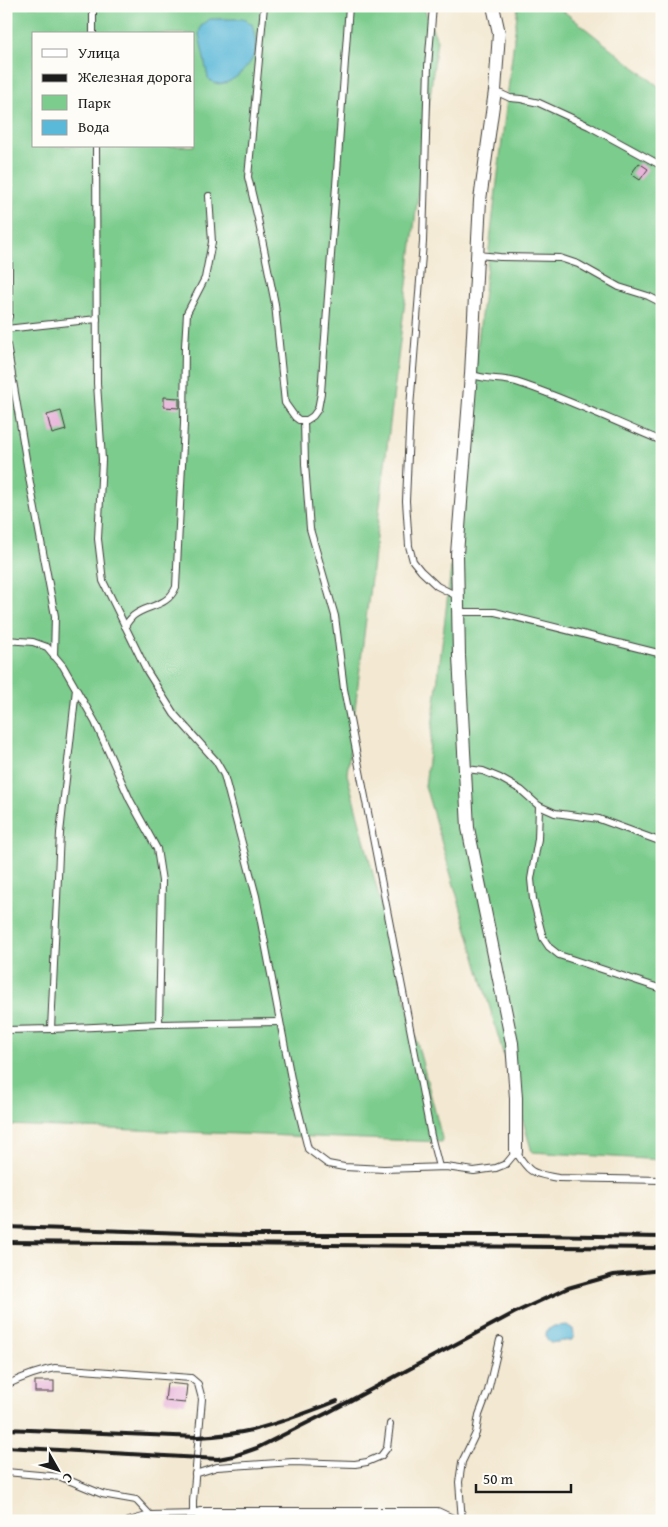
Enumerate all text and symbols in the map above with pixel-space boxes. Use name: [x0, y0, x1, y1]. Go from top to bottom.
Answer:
legend: [32, 32, 195, 148]
text: Улица: [78, 42, 121, 63]
text: Железная дорога: [77, 66, 193, 87]
text: Парк: [78, 92, 111, 113]
text: Вода: [78, 116, 110, 137]
north arrow: [32, 1444, 82, 1494]
scale bar: [476, 1462, 570, 1494]
text: 50 m: [483, 1468, 514, 1489]
text: С: [58, 1469, 78, 1488]

